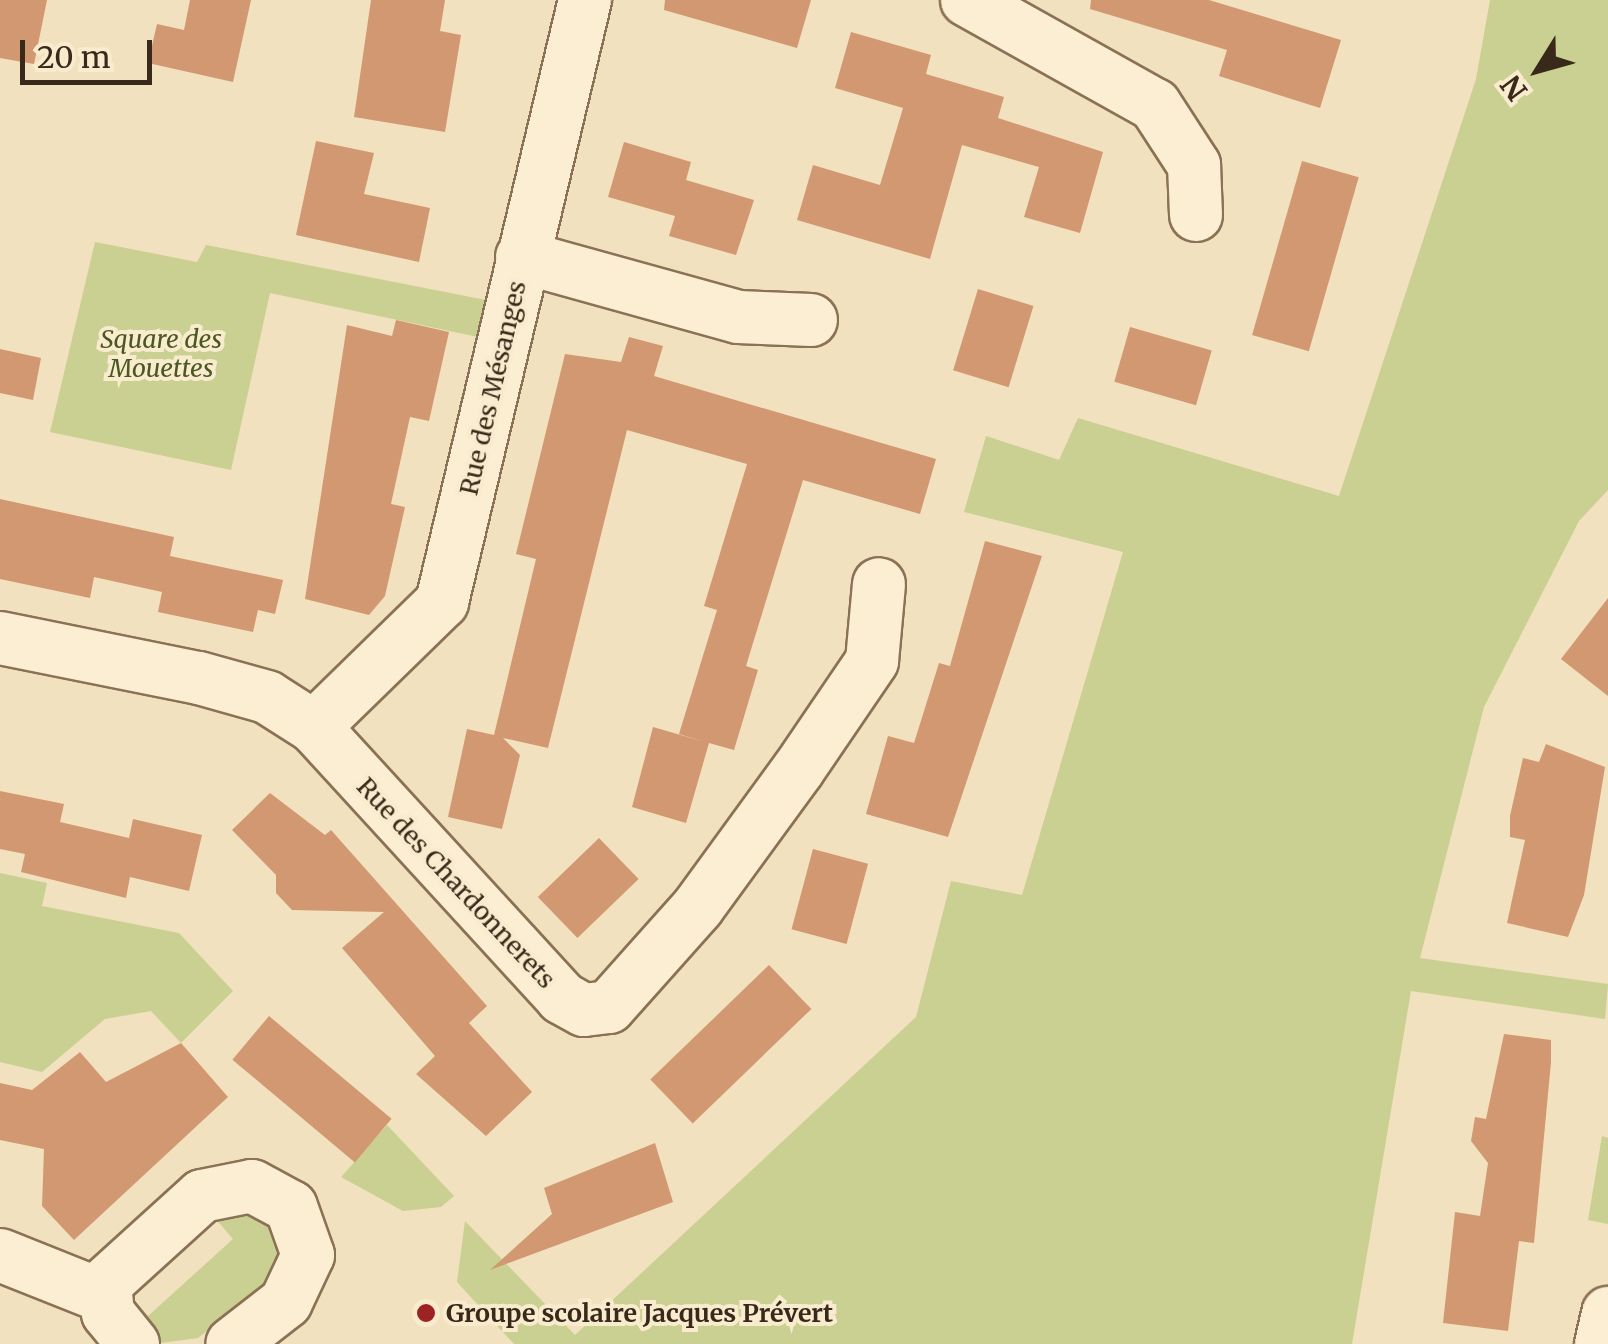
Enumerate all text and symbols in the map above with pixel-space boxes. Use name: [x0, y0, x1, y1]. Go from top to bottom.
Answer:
scale bar: [25, 20, 158, 82]
north arrow: [1488, 20, 1588, 120]
text: 20 m: [37, 38, 110, 76]
text: N: [1493, 68, 1535, 108]
street label: Rue des Mésanges: [454, 278, 532, 498]
park label: Square des Mouettes: [100, 325, 222, 384]
street label: Rue des Chardonnerets: [351, 772, 561, 994]
place label: Groupe scolaire Jacques Prévert: [446, 1298, 833, 1328]
marker: Groupe scolaire Jacques Prévert: [415, 1302, 437, 1324]

